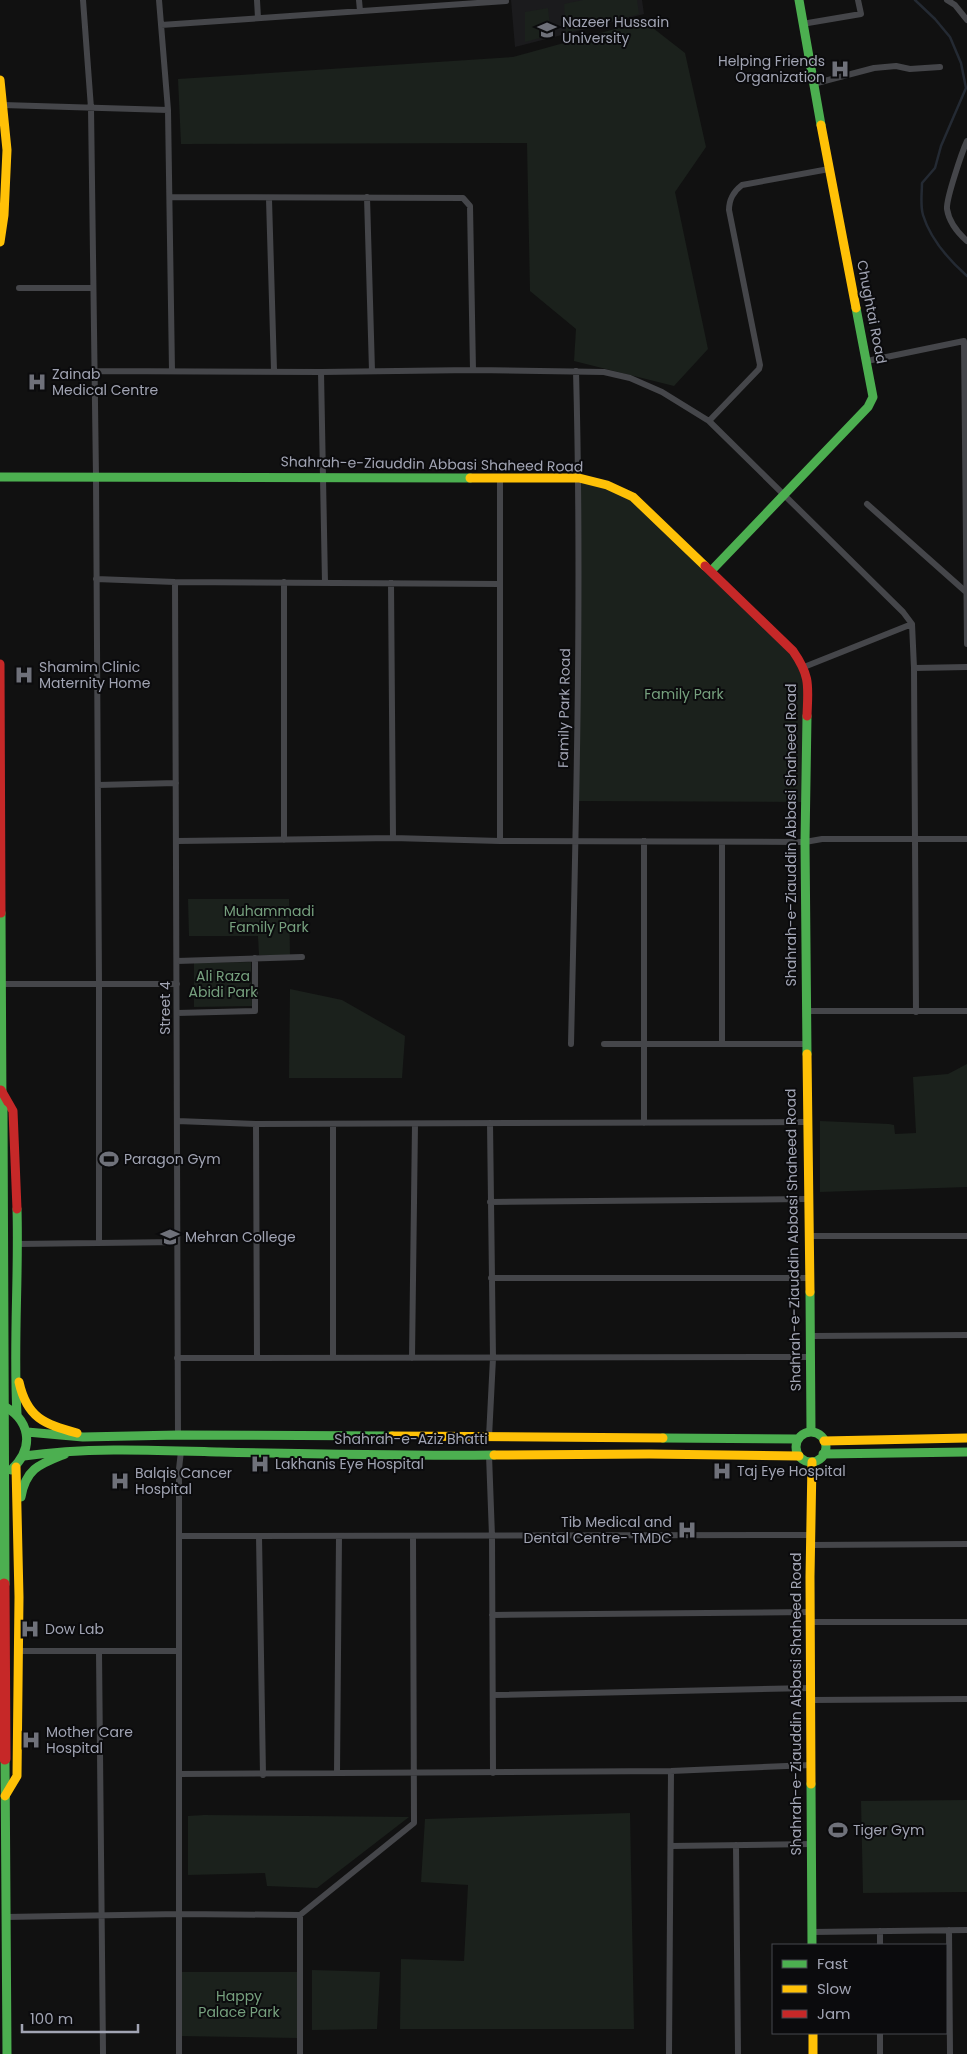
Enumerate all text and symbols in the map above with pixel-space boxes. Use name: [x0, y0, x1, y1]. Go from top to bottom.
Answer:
place label: Nazeer Hussain University: [562, 12, 669, 48]
school or university icon: Nazeer Hussain University: [536, 19, 558, 41]
place label: Helping Friends Organization: [718, 51, 825, 87]
hospital icon: Helping Friends Organization: [829, 58, 851, 80]
street label: Chughtai Road: [852, 258, 892, 366]
place label: Zainab Medical Centre: [52, 364, 159, 400]
hospital icon: Zainab Medical Centre: [26, 371, 48, 393]
street label: Shahrah-e-Ziauddin Abbasi Shaheed Road: [280, 451, 584, 477]
street label: Family Park Road: [553, 648, 575, 768]
place label: Shamim Clinic Maternity Home: [39, 657, 151, 693]
hospital icon: Shamim Clinic Maternity Home: [13, 664, 35, 686]
park label: Family Park: [644, 684, 725, 704]
street label: Shahrah-e-Ziauddin Abbasi Shaheed Road: [781, 684, 801, 986]
park label: Muhammadi Family Park: [224, 901, 314, 937]
park label: Ali Raza Abidi Park: [189, 966, 258, 1002]
street label: Street 4: [155, 981, 175, 1035]
street label: Shahrah-e-Ziauddin Abbasi Shaheed Road: [780, 1088, 806, 1392]
sports icon: Paragon Gym: [98, 1148, 120, 1170]
place label: Paragon Gym: [124, 1149, 221, 1169]
school or university icon: Mehran College: [159, 1226, 181, 1248]
place label: Mehran College: [185, 1227, 296, 1247]
street label: Shahrah-e-Aziz Bhatti: [334, 1429, 488, 1449]
hospital icon: Lakhanis Eye Hospital: [249, 1453, 271, 1475]
place label: Lakhanis Eye Hospital: [275, 1454, 424, 1474]
hospital icon: Taj Eye Hospital: [711, 1460, 733, 1482]
place label: Taj Eye Hospital: [737, 1461, 846, 1481]
place label: Balqis Cancer Hospital: [135, 1463, 232, 1499]
hospital icon: Balqis Cancer Hospital: [109, 1470, 131, 1492]
place label: Tib Medical and Dental Centre- TMDC: [523, 1512, 672, 1548]
hospital icon: Tib Medical and Dental Centre- TMDC: [676, 1519, 698, 1541]
street label: Shahrah-e-Ziauddin Abbasi Shaheed Road: [786, 1553, 806, 1855]
hospital icon: Dow Lab: [19, 1618, 41, 1640]
place label: Dow Lab: [45, 1619, 104, 1639]
place label: Mother Care Hospital: [46, 1722, 133, 1758]
hospital icon: Mother Care Hospital: [20, 1729, 42, 1751]
sports icon: Tiger Gym: [827, 1819, 849, 1841]
place label: Tiger Gym: [853, 1820, 924, 1840]
legend: [772, 1944, 947, 2034]
text: Fast: [817, 1953, 848, 1974]
text: Slow: [817, 1978, 852, 1999]
park label: Happy Palace Park: [198, 1986, 280, 2022]
scale bar: [22, 2002, 139, 2034]
text: Jam: [817, 2003, 851, 2024]
text: 100 m: [30, 2008, 73, 2029]

